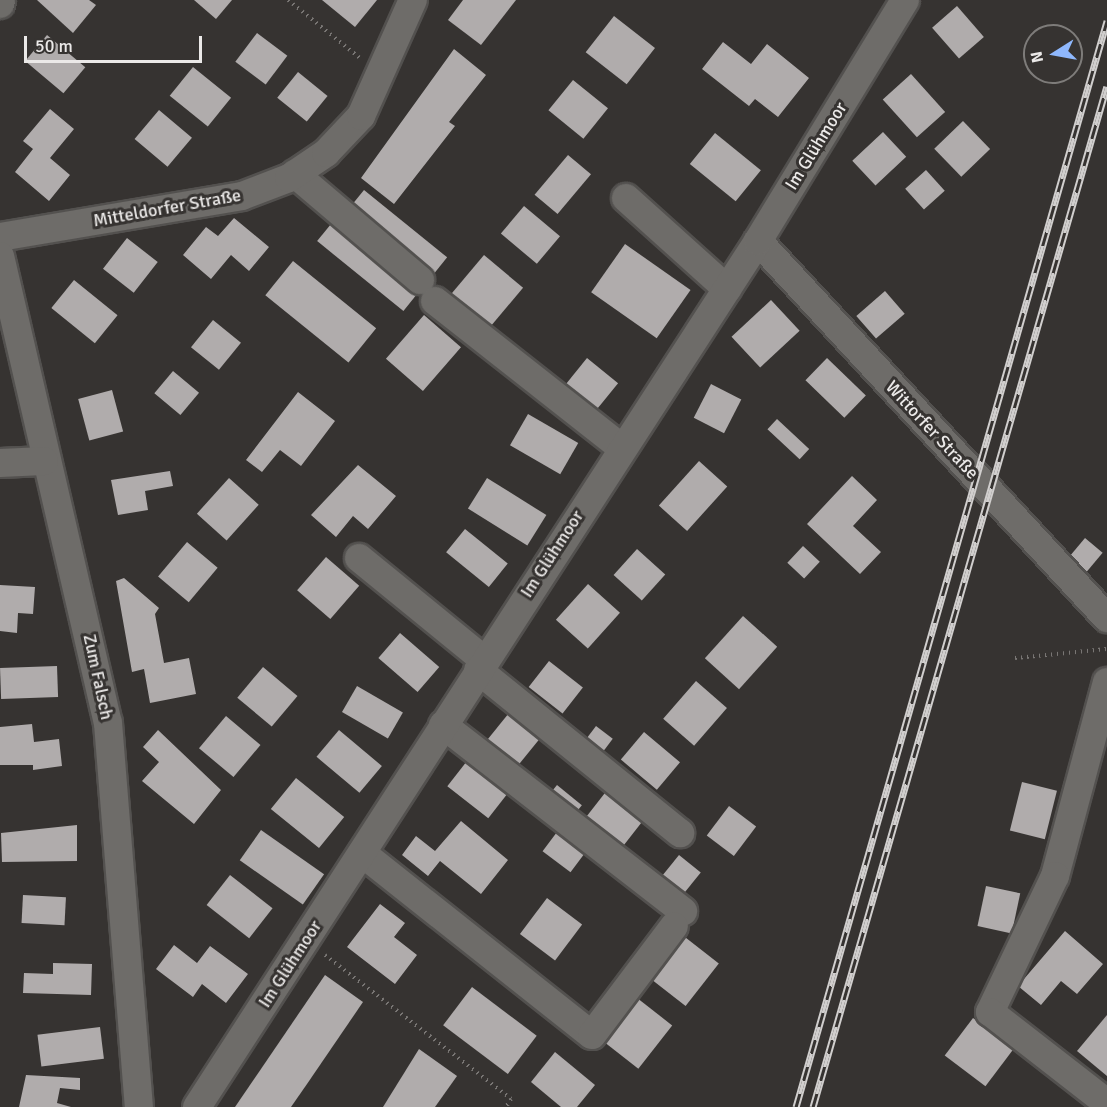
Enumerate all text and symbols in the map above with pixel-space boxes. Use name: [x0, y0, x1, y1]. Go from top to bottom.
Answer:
scale bar: [27, 24, 206, 62]
north arrow: [1023, 24, 1083, 84]
text: 50 m: [35, 35, 73, 57]
text: N: [1026, 50, 1048, 64]
street label: Im Glühmoor: [780, 98, 852, 194]
street label: Mitteldorfer Straße: [91, 184, 243, 232]
street label: Wittorfer Straße: [881, 376, 983, 484]
street label: Im Glühmoor: [516, 506, 588, 602]
street label: Zum Falsch: [78, 632, 118, 722]
street label: Im Glühmoor: [254, 916, 326, 1012]

